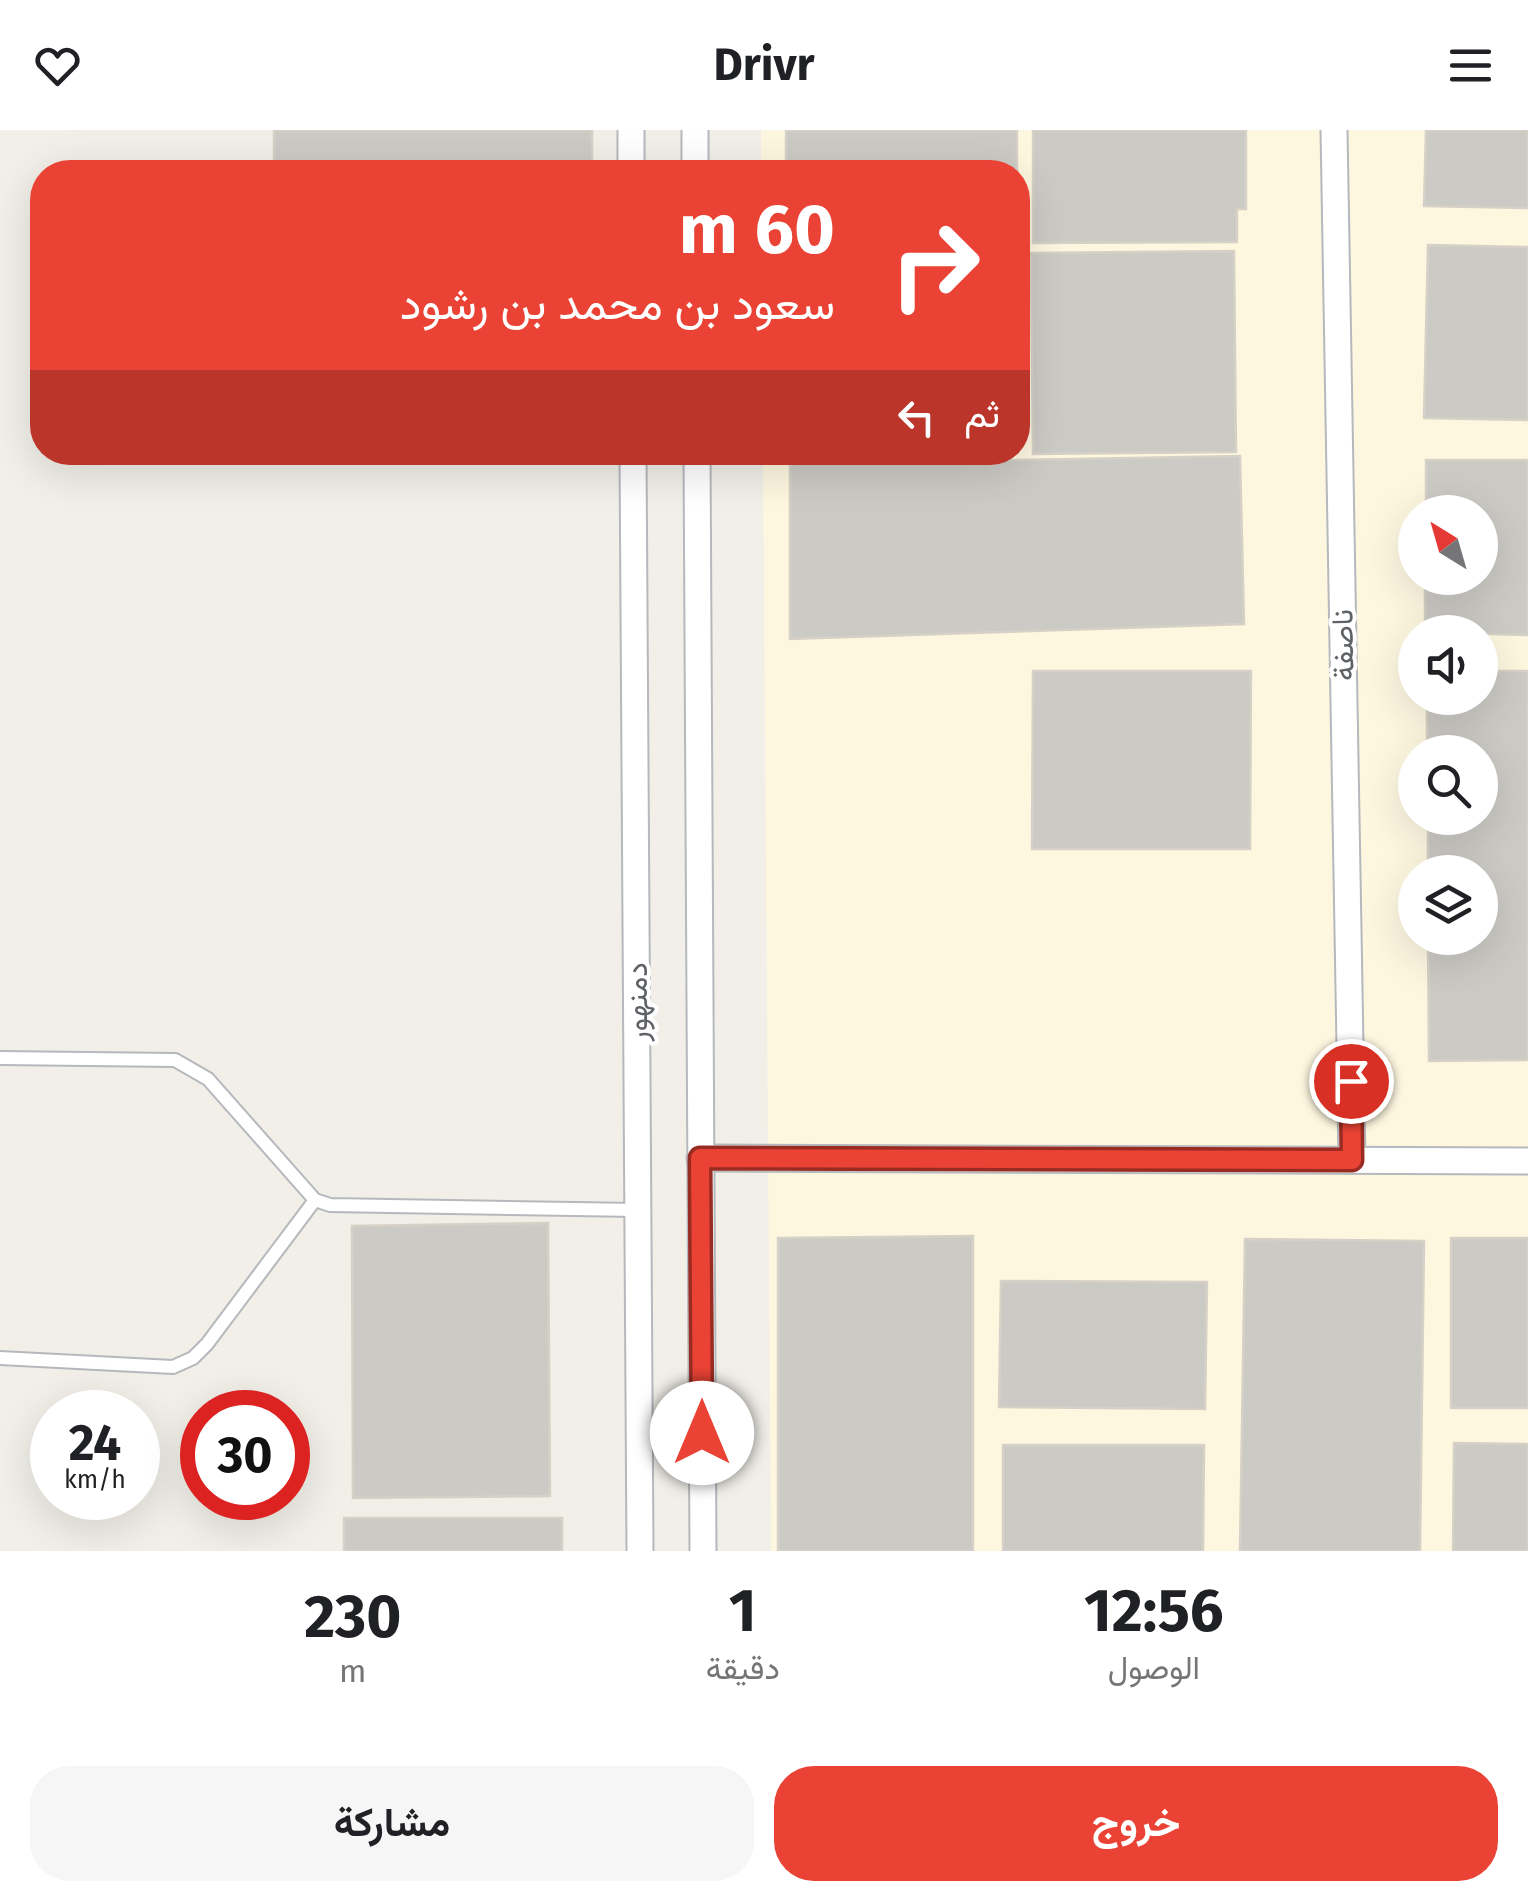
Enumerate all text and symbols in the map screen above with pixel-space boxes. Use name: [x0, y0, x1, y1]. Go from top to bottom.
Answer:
icon: heart: [30, 38, 85, 93]
text: Drivr: [713, 38, 815, 92]
icon: menu: [1443, 38, 1498, 93]
text: 60 m: [679, 188, 835, 272]
icon: right: [870, 200, 1000, 330]
text: سعود بن محمد بن رشود: [400, 277, 835, 331]
icon: left: [889, 390, 944, 445]
text: ثم: [964, 391, 1000, 437]
north arrow: [1398, 495, 1498, 595]
map controls: [1398, 495, 1498, 955]
street label: ناصفة: [1324, 609, 1362, 681]
button: sound: [1398, 615, 1498, 715]
button: search: [1398, 735, 1498, 835]
button: layers: [1398, 855, 1498, 955]
street label: دمنهور: [619, 962, 655, 1043]
pin: [1309, 1039, 1394, 1124]
icon: arrive: [1324, 1054, 1379, 1109]
position arrow: [650, 1381, 754, 1485]
speed limit sign: 30: [180, 1390, 310, 1520]
text: 24: [69, 1413, 121, 1473]
text: km/h: [64, 1465, 126, 1495]
text: 1: [729, 1575, 757, 1647]
text: 12:56: [1084, 1575, 1224, 1647]
text: 230: [304, 1581, 401, 1653]
text: دقيقة: [706, 1649, 780, 1687]
text: الوصول: [1108, 1649, 1200, 1687]
text: m: [339, 1652, 367, 1690]
button: مشاركة: [30, 1766, 754, 1881]
button: خروج: [774, 1766, 1498, 1881]

